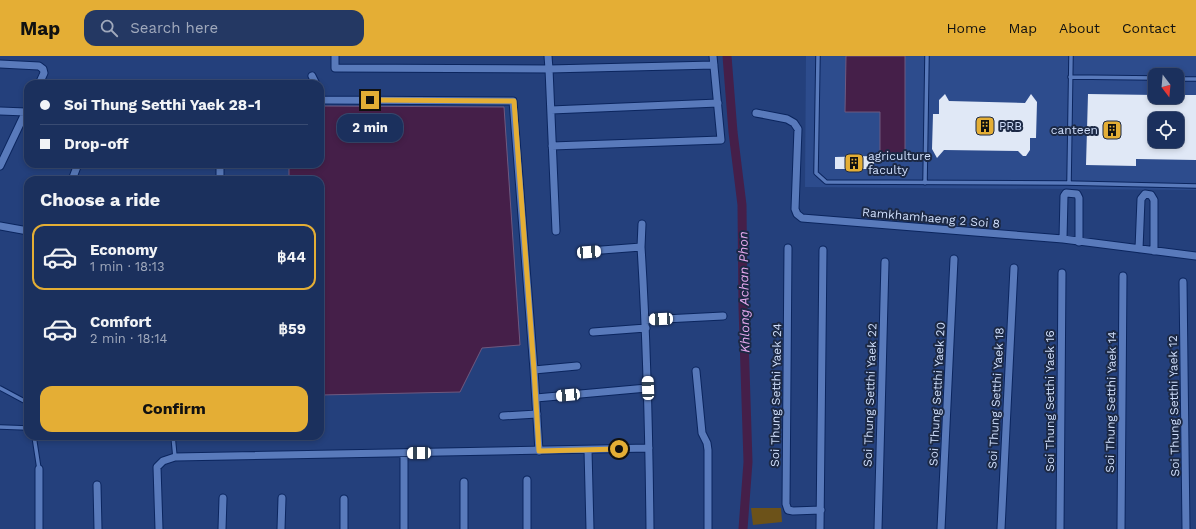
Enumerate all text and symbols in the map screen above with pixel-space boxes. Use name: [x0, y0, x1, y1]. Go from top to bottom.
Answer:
search box: [84, 10, 364, 46]
text: Map: [20, 17, 60, 40]
icon: search: [98, 17, 120, 39]
text: Search here: [130, 19, 218, 37]
text: Home: [946, 20, 986, 36]
text: Map: [1008, 20, 1037, 36]
text: About: [1059, 20, 1100, 36]
text: Contact: [1122, 20, 1176, 36]
north arrow: [1148, 68, 1184, 104]
map controls: [1148, 68, 1184, 148]
route end: [361, 91, 379, 109]
text: Soi Thung Setthi Yaek 28-1: [64, 96, 261, 114]
button: locate: [1148, 112, 1184, 148]
callout: 2 min: [337, 114, 403, 142]
building icon: PRB: [974, 115, 996, 137]
place label: PRB: [999, 119, 1022, 133]
building icon: canteen: [1101, 119, 1123, 141]
text: 2 min: [352, 120, 388, 135]
place label: canteen: [1051, 123, 1098, 137]
text: Drop-off: [64, 135, 129, 153]
place label: agriculture faculty: [868, 149, 931, 177]
building icon: agriculture faculty: [843, 152, 865, 174]
text: Choose a ride: [40, 189, 160, 210]
street label: Ramkhamhaeng 2 Soi 8: [861, 205, 1001, 231]
water label: Khlong Achan Phon: [735, 231, 753, 353]
icon: car: [42, 239, 78, 275]
text: Economy: [90, 241, 157, 259]
car: [577, 245, 601, 259]
text: ฿44: [277, 248, 306, 266]
text: 1 min · 18:13: [90, 259, 165, 274]
icon: car: [42, 311, 78, 347]
car: [649, 312, 673, 326]
text: Comfort: [90, 313, 151, 331]
text: ฿59: [278, 320, 306, 338]
street label: Soi Thung Setthi Yaek 20: [926, 322, 948, 466]
street label: Soi Thung Setthi Yaek 24: [768, 323, 784, 467]
street label: Soi Thung Setthi Yaek 22: [860, 323, 880, 467]
street label: Soi Thung Setthi Yaek 18: [985, 327, 1007, 469]
street label: Soi Thung Setthi Yaek 16: [1043, 330, 1057, 472]
text: 2 min · 18:14: [90, 331, 167, 346]
street label: Soi Thung Setthi Yaek 14: [1103, 331, 1119, 473]
street label: Soi Thung Setthi Yaek 12: [1166, 335, 1182, 477]
car: [642, 376, 654, 400]
button: Confirm: [40, 386, 308, 432]
car: [556, 388, 580, 402]
route start: [610, 440, 628, 458]
car: [407, 447, 431, 459]

